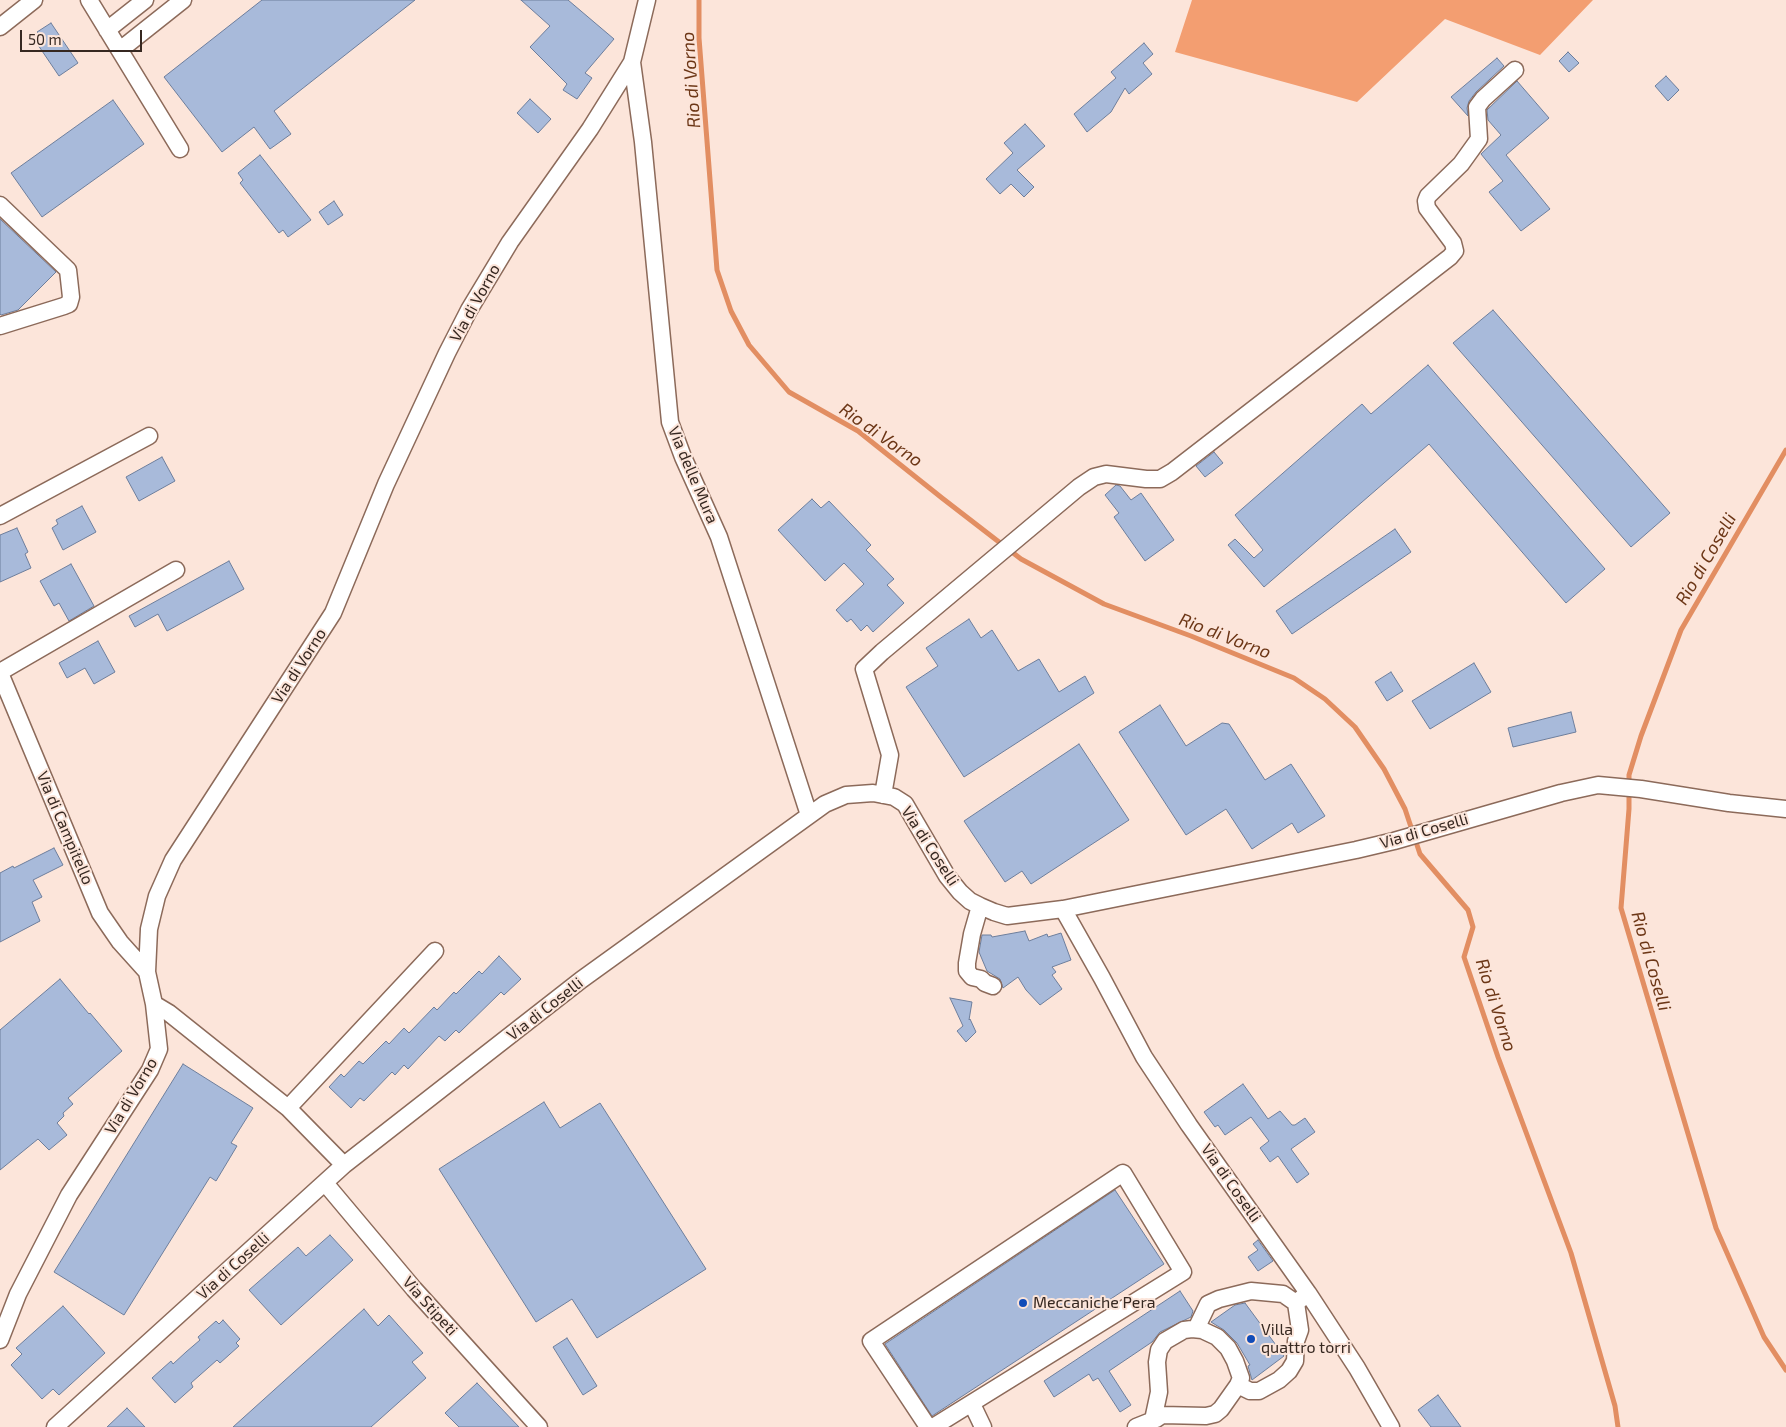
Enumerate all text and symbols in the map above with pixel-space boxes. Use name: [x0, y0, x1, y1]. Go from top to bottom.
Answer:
scale bar: [22, 20, 145, 52]
text: 50 m: [28, 30, 62, 48]
water label: Rio di Vorno: [677, 31, 705, 129]
street label: Via di Vorno: [446, 261, 504, 345]
water label: Rio di Vorno: [835, 398, 927, 472]
street label: Via delle Mura: [664, 423, 722, 527]
water label: Rio di Coselli: [1671, 509, 1741, 609]
water label: Rio di Vorno: [1176, 609, 1274, 663]
street label: Via di Vorno: [268, 625, 330, 707]
street label: Via di Campitello: [32, 768, 98, 888]
street label: Via di Coselli: [897, 803, 963, 889]
street label: Via di Coselli: [1378, 809, 1470, 853]
water label: Rio di Coselli: [1626, 909, 1676, 1013]
water label: Rio di Vorno: [1471, 956, 1521, 1054]
street label: Via di Coselli: [503, 973, 587, 1045]
street label: Via di Vorno: [101, 1054, 161, 1138]
street label: Via di Coselli: [1197, 1140, 1265, 1226]
street label: Via di Coselli: [193, 1228, 273, 1304]
street label: Via Stipeti: [398, 1272, 462, 1340]
place label: Meccaniche Pera: [1033, 1293, 1156, 1313]
marker: Meccaniche Pera: [1017, 1297, 1029, 1309]
place label: Villa quattro torri: [1261, 1320, 1351, 1358]
marker: Villa quattro torri: [1245, 1333, 1257, 1345]

